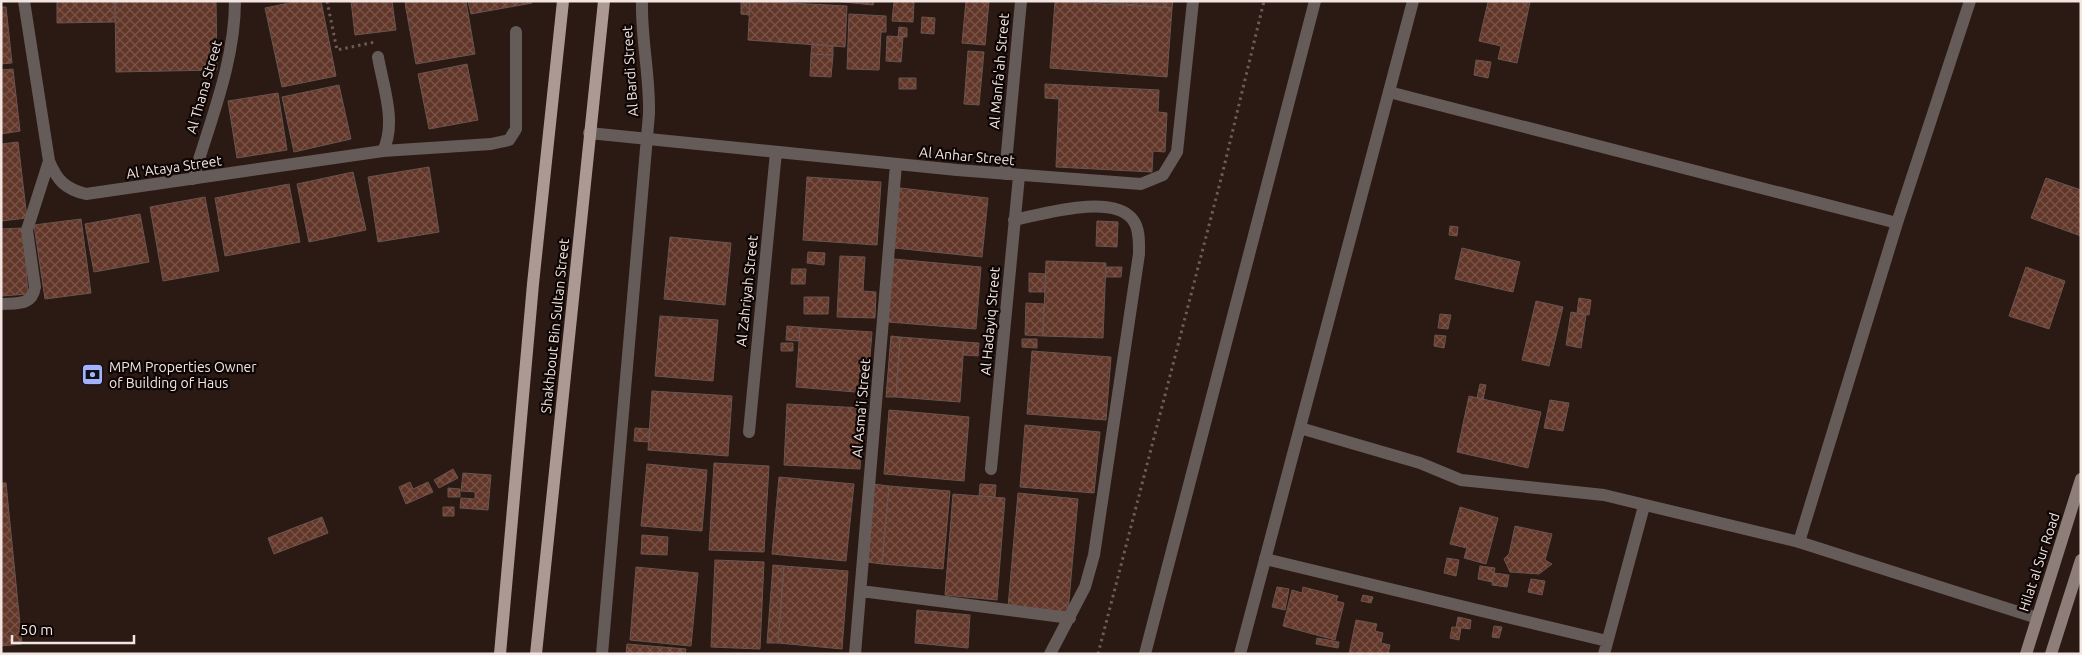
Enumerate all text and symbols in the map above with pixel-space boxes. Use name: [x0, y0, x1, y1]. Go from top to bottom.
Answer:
street label: Al Manfa'ah Street: [986, 12, 1012, 130]
street label: Al Bardi Street: [619, 24, 641, 117]
street label: Al Thana Street: [183, 38, 225, 136]
street label: Al Anhar Street: [919, 144, 1016, 168]
street label: Al 'Ataya Street: [125, 152, 223, 182]
street label: Al Zahriyah Street: [733, 234, 761, 348]
street label: Shakhbout Bin Sultan Street: [538, 237, 572, 414]
street label: Al Hadayiq Street: [977, 266, 1003, 376]
street label: Al Asma'i Street: [849, 357, 873, 458]
place label: MPM Properties Owner of Building of Haus: [109, 359, 257, 391]
bank icon: MPM Properties Owner of Building of Haus: [81, 363, 105, 387]
street label: Hilat al Sur Road: [2015, 511, 2063, 613]
scale bar: [12, 612, 135, 644]
text: 50 m: [20, 621, 53, 638]

